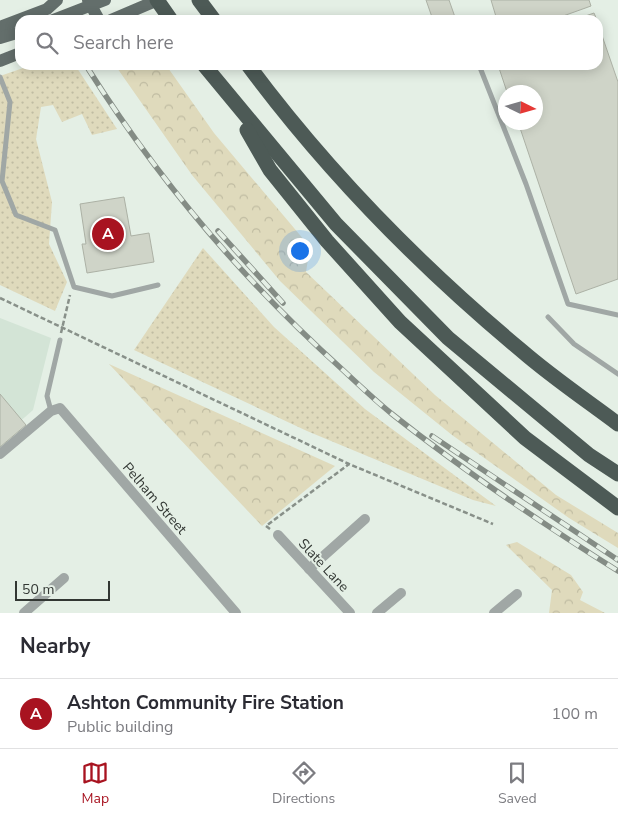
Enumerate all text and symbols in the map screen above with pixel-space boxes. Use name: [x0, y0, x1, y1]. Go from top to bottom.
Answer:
search box: [15, 15, 603, 70]
icon: search: [33, 29, 61, 57]
text: Search here: [73, 30, 174, 56]
north arrow: [498, 85, 543, 130]
pin: A: [92, 215, 124, 253]
your location: [287, 238, 313, 264]
street label: Pelham Street: [118, 458, 191, 538]
street label: Slate Lane: [294, 535, 353, 596]
scale bar: [15, 578, 110, 601]
text: 50 m: [22, 580, 54, 599]
text: Nearby: [20, 632, 90, 660]
text: Ashton Community Fire Station: [67, 690, 344, 716]
text: A: [30, 703, 42, 725]
text: 100 m: [551, 703, 598, 725]
text: Public building: [67, 716, 173, 738]
tab: Map: [81, 759, 109, 808]
tab: Directions: [272, 759, 335, 808]
tab: Saved: [498, 759, 537, 808]

